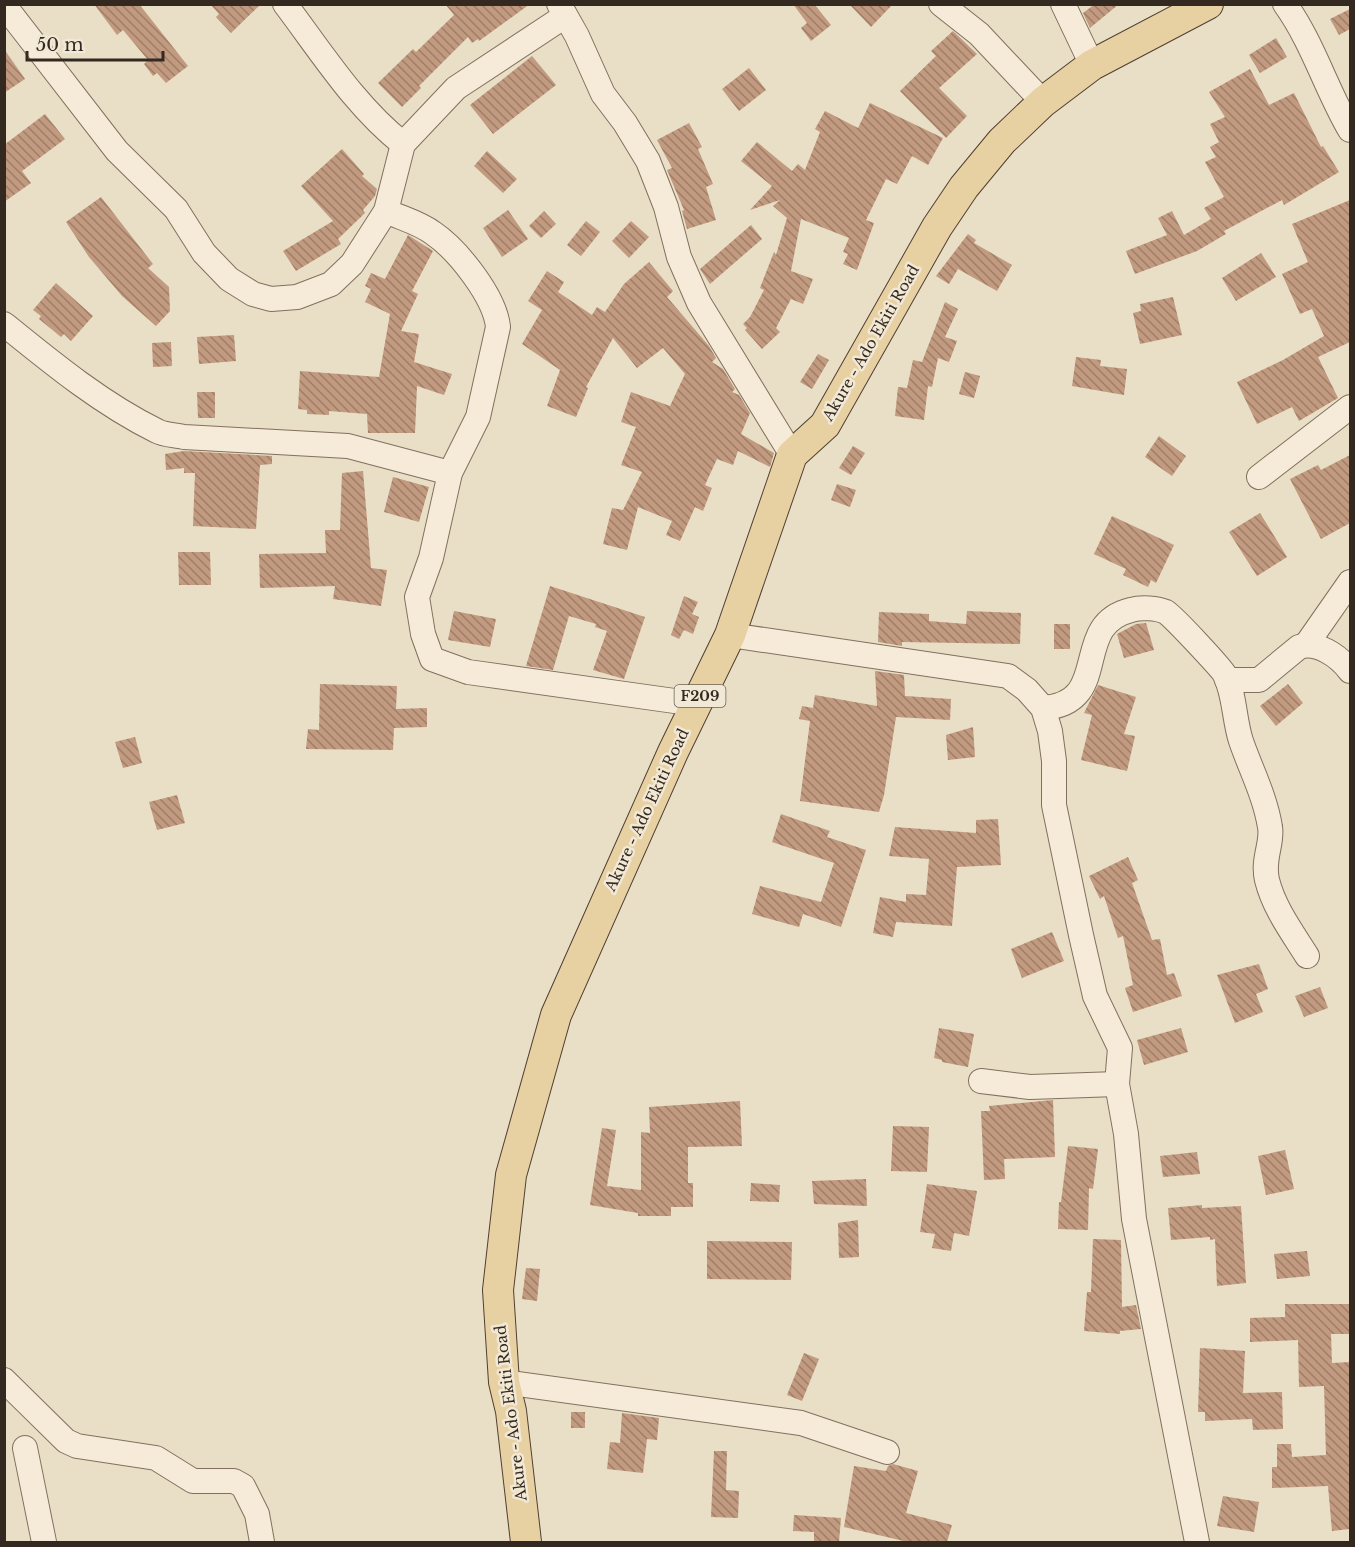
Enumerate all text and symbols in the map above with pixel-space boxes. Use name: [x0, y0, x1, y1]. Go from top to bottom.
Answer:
scale bar: [27, 24, 164, 62]
text: 50 m: [36, 34, 84, 56]
street label: Akure - Ado Ekiti Road: [818, 261, 923, 425]
road number: F209: [674, 685, 726, 707]
street label: Akure - Ado Ekiti Road: [600, 725, 693, 895]
street label: Akure - Ado Ekiti Road: [490, 1324, 531, 1503]

